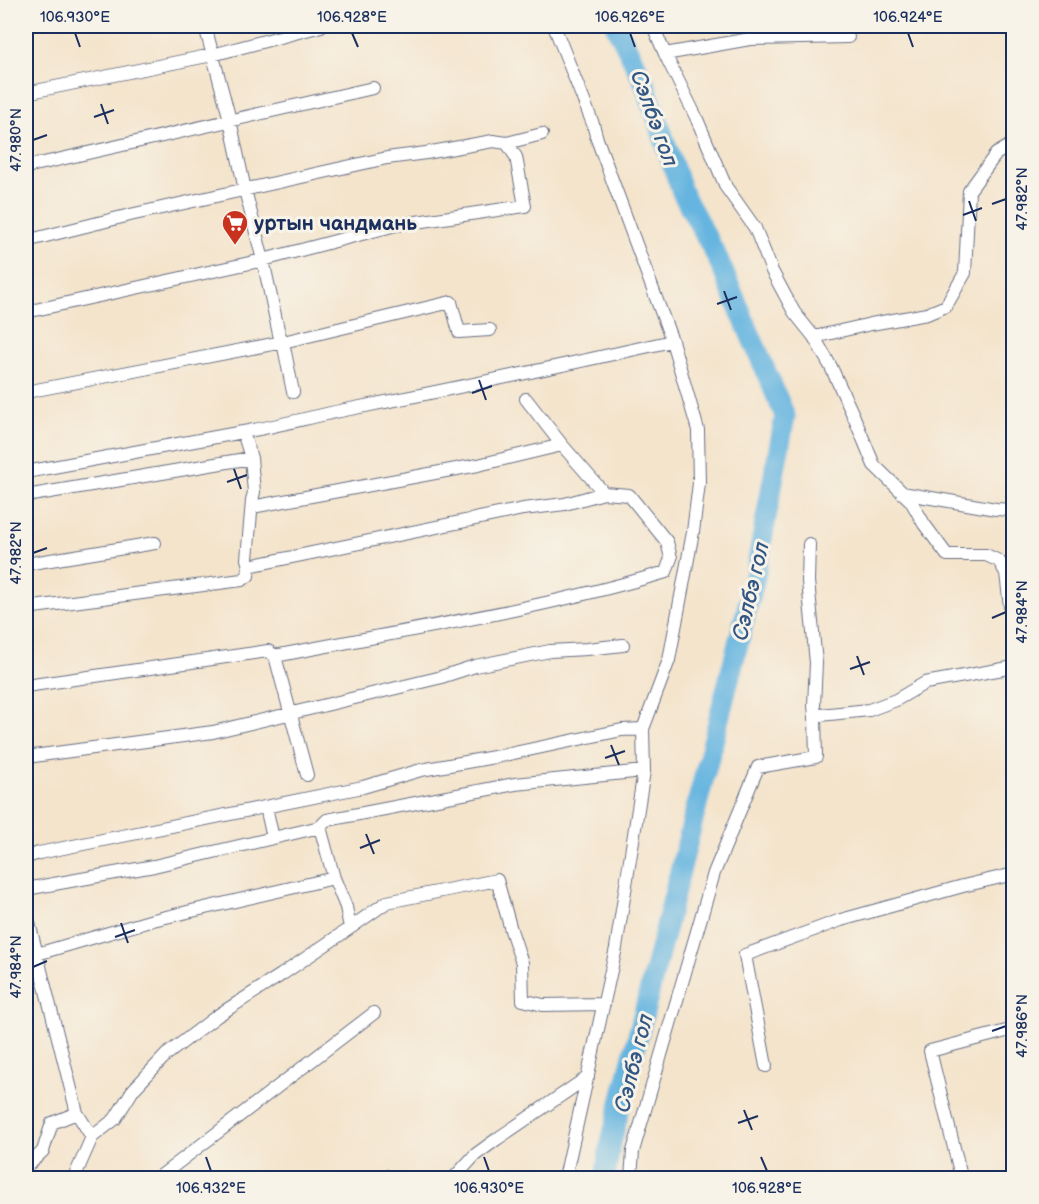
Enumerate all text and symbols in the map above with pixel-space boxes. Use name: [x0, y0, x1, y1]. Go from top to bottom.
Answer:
text: 106.930°E: [40, 8, 110, 27]
text: 106.928°E: [317, 8, 387, 27]
text: 106.926°E: [595, 8, 665, 27]
text: 106.924°E: [873, 8, 943, 27]
water label: Сэлбэ гол: [624, 67, 684, 171]
text: 47.980°N: [7, 108, 26, 172]
text: 47.982°N: [1013, 167, 1032, 231]
supermarket icon: уртын чандмань: [220, 208, 250, 246]
place label: уртын чандмань: [254, 211, 417, 236]
text: 47.982°N: [7, 521, 26, 585]
water label: Сэлбэ гол: [727, 539, 776, 643]
text: 47.984°N: [1013, 580, 1032, 644]
text: 47.984°N: [7, 935, 26, 999]
text: 47.986°N: [1013, 994, 1032, 1058]
water label: Сэлбэ гол: [609, 1011, 660, 1115]
text: 106.932°E: [176, 1179, 246, 1198]
text: 106.930°E: [454, 1179, 524, 1198]
text: 106.928°E: [732, 1179, 802, 1198]

